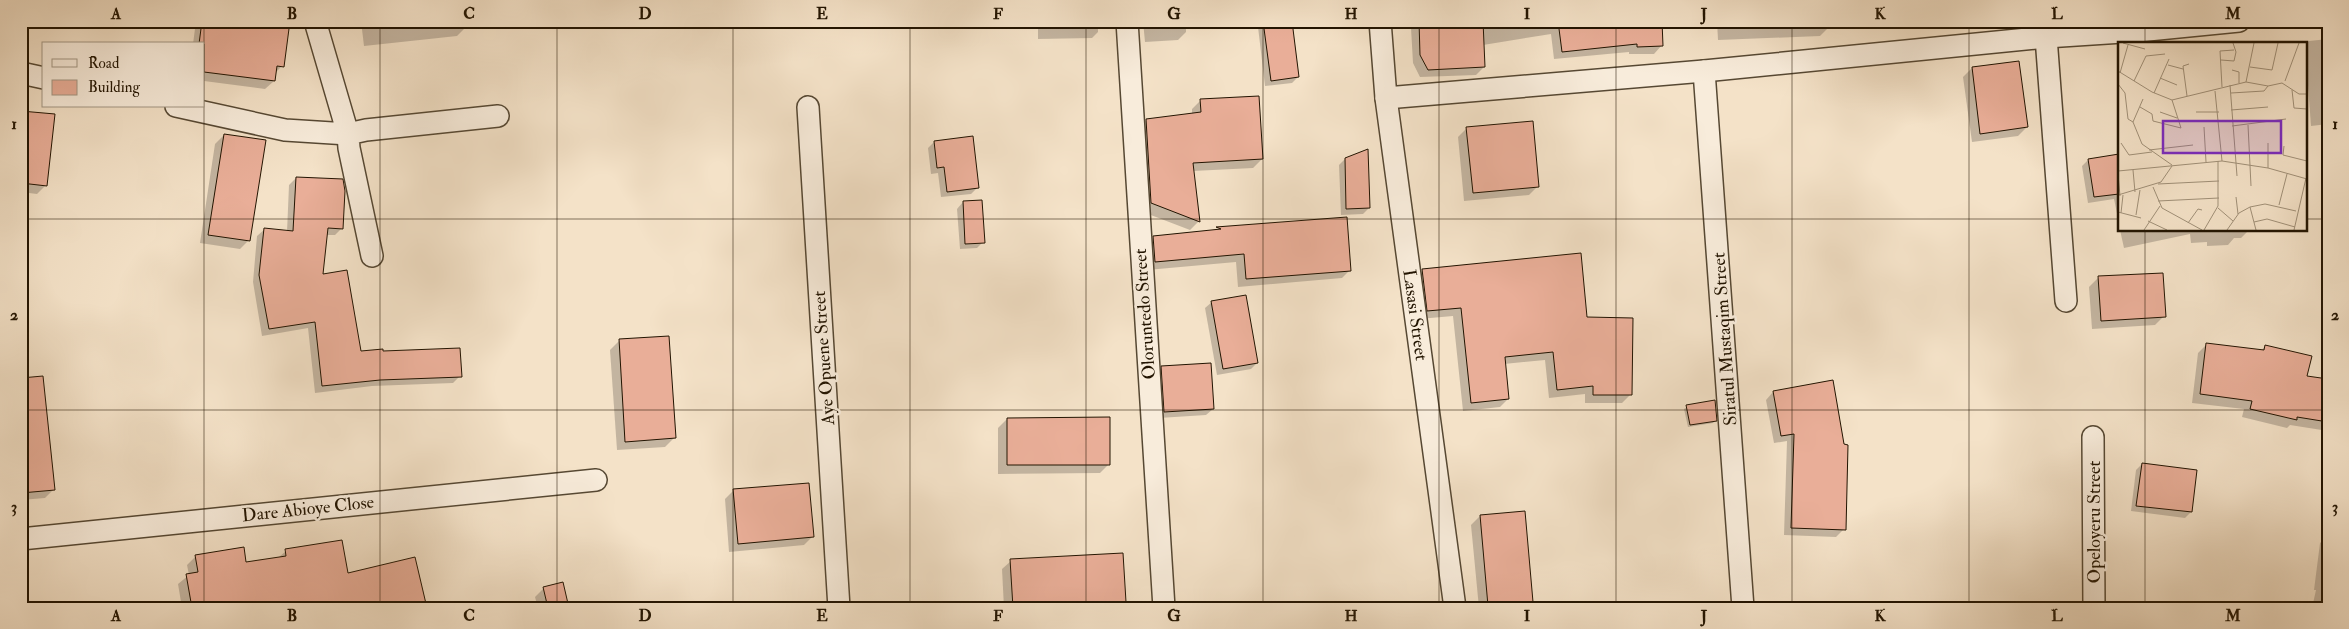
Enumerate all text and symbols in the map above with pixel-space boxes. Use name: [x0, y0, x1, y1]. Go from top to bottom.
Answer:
text: A: [110, 4, 122, 24]
text: B: [287, 4, 297, 24]
text: C: [463, 4, 475, 24]
text: D: [638, 4, 652, 24]
text: E: [816, 4, 828, 24]
text: F: [993, 4, 1003, 24]
text: G: [1167, 4, 1181, 24]
text: H: [1344, 4, 1358, 24]
text: I: [1524, 4, 1531, 24]
text: J: [1700, 4, 1708, 25]
text: K: [1874, 4, 1886, 24]
text: L: [2051, 4, 2063, 24]
text: M: [2224, 4, 2241, 24]
legend: [42, 42, 205, 108]
inset map: [2118, 42, 2306, 231]
text: Road: [88, 54, 120, 73]
text: Building: [88, 78, 140, 97]
text: 1: [11, 114, 17, 134]
text: 1: [2332, 114, 2338, 134]
street label: Oloruntedo Street: [1129, 248, 1161, 380]
street label: Siratul Mustaqim Street: [1707, 251, 1743, 426]
street label: Lasasi Street: [1397, 268, 1433, 362]
street label: Aye Opuene Street: [808, 290, 840, 427]
text: 2: [10, 305, 18, 325]
text: 2: [2331, 305, 2339, 325]
street label: Opeloyeru Street: [2083, 460, 2106, 583]
street label: Dare Abioye Close: [241, 491, 376, 527]
text: 3: [11, 497, 17, 517]
text: 3: [2332, 497, 2338, 517]
text: A: [110, 606, 122, 626]
text: B: [287, 606, 297, 626]
text: C: [463, 606, 475, 626]
text: D: [638, 606, 652, 626]
text: E: [816, 606, 828, 626]
text: F: [993, 606, 1003, 626]
text: G: [1167, 606, 1181, 626]
text: H: [1344, 606, 1358, 626]
text: I: [1524, 606, 1531, 626]
text: J: [1700, 606, 1708, 627]
text: K: [1874, 606, 1886, 626]
text: L: [2051, 606, 2063, 626]
text: M: [2224, 606, 2241, 626]

